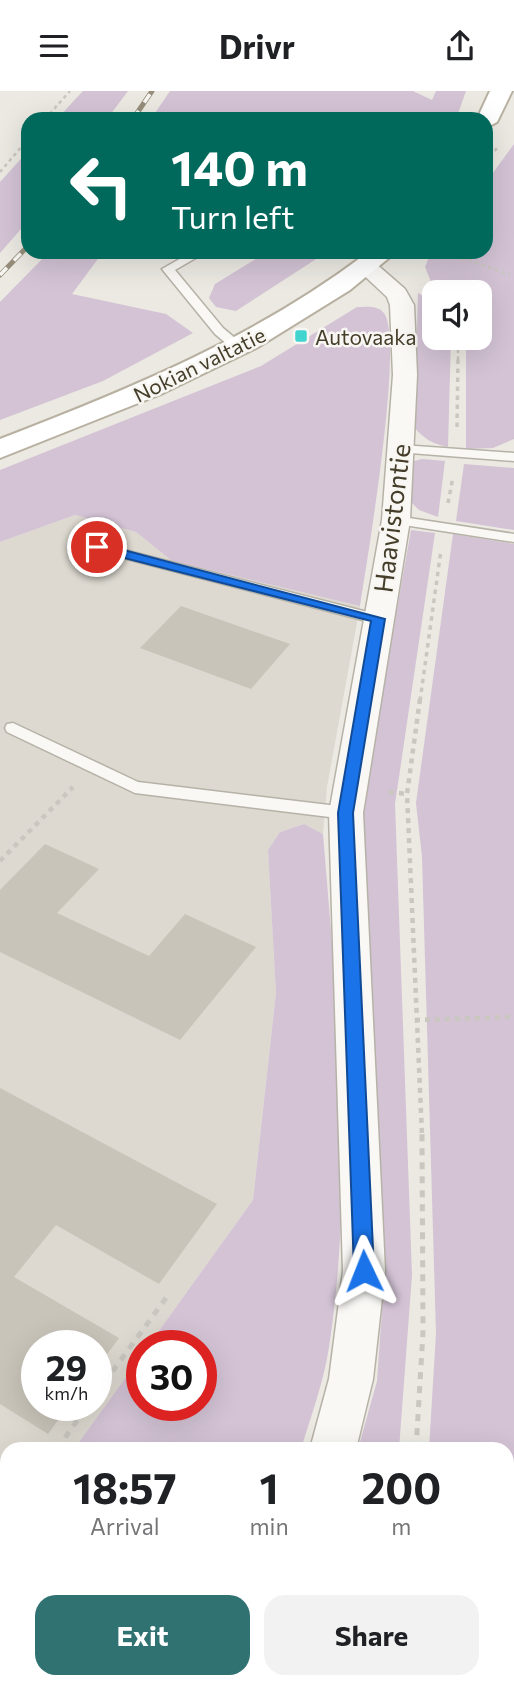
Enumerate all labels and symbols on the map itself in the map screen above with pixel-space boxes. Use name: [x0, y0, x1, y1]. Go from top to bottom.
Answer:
street label: Nokian valtatie: [129, 321, 269, 407]
place label: Autovaaka: [315, 324, 417, 349]
marker: Autovaaka: [293, 328, 309, 344]
street label: Haavistontie: [366, 442, 416, 594]
pin: [67, 517, 127, 577]
position arrow: [327, 1234, 401, 1308]
speed limit sign: 30: [126, 1330, 217, 1421]

